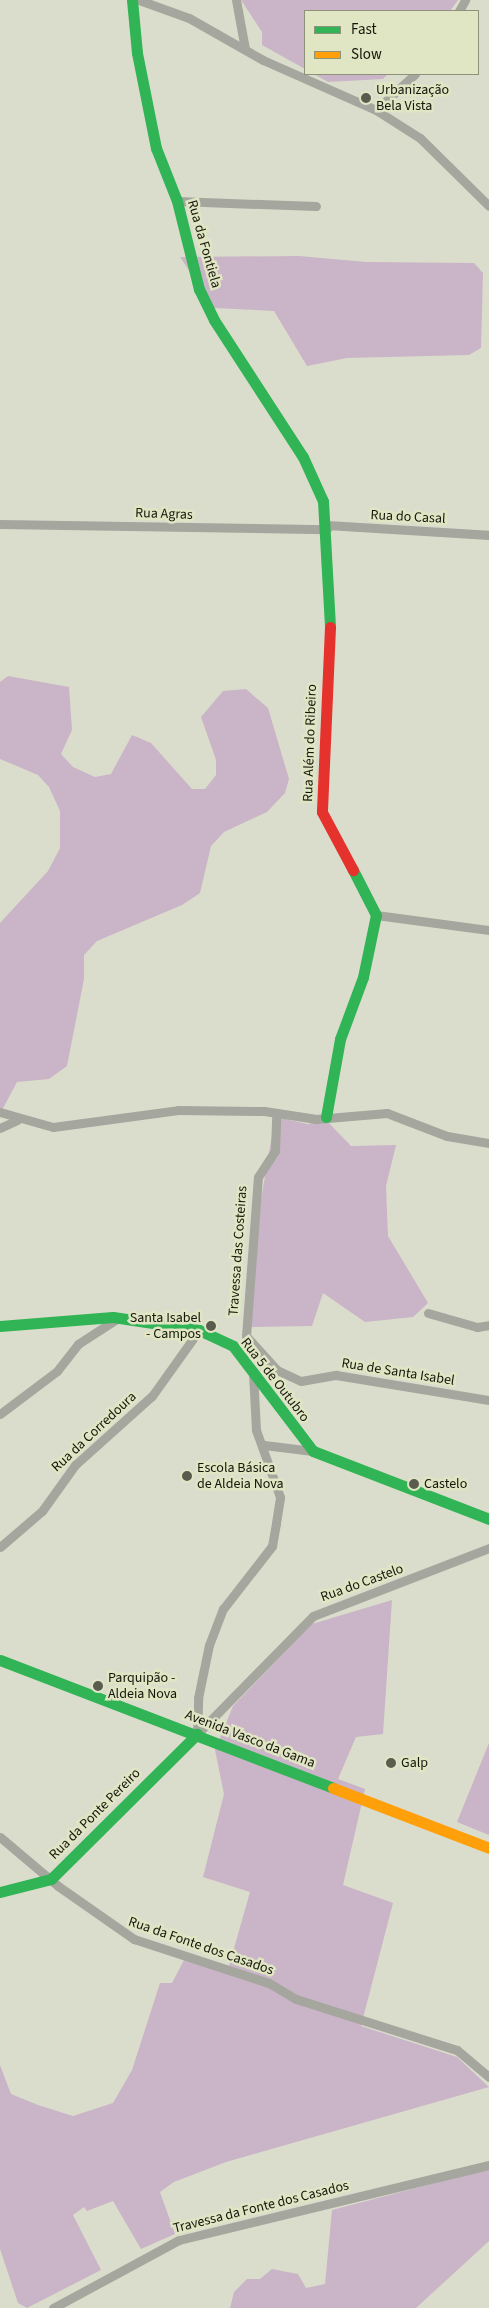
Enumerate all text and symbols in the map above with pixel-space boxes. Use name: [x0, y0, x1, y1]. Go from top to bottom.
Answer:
legend: [304, 10, 479, 75]
text: Fast: [351, 19, 377, 40]
text: Slow: [351, 44, 382, 65]
place label: Urbanização Bela Vista: [376, 82, 449, 114]
marker: Urbanização Bela Vista: [360, 92, 372, 104]
street label: Rua da Fontiela: [183, 198, 225, 290]
street label: Rua Agras: [135, 505, 193, 523]
street label: Rua do Casal: [370, 507, 446, 527]
street label: Rua Além do Ribeiro: [300, 684, 320, 802]
street label: Travessa das Costeiras: [225, 1185, 251, 1317]
place label: Santa Isabel - Campos: [130, 1310, 201, 1342]
marker: Santa Isabel - Campos: [205, 1320, 217, 1332]
street label: Rua 5 de Outubro: [237, 1335, 313, 1425]
street label: Rua de Santa Isabel: [340, 1355, 456, 1389]
street label: Rua da Corredoura: [48, 1388, 140, 1476]
place label: Escola Básica de Aldeia Nova: [197, 1460, 284, 1492]
marker: Escola Básica de Aldeia Nova: [181, 1470, 193, 1482]
place label: Castelo: [424, 1476, 467, 1492]
marker: Castelo: [408, 1478, 420, 1490]
street label: Rua do Castelo: [318, 1560, 406, 1606]
place label: Parquipão - Aldeia Nova: [108, 1670, 177, 1702]
marker: Parquipão - Aldeia Nova: [92, 1680, 104, 1692]
street label: Avenida Vasco da Gama: [183, 1706, 317, 1772]
place label: Galp: [401, 1755, 428, 1771]
marker: Galp: [385, 1757, 397, 1769]
street label: Rua da Ponte Pereiro: [46, 1765, 144, 1863]
street label: Rua da Fonte dos Casados: [126, 1913, 276, 1979]
street label: Travessa da Fonte dos Casados: [171, 2177, 351, 2237]

